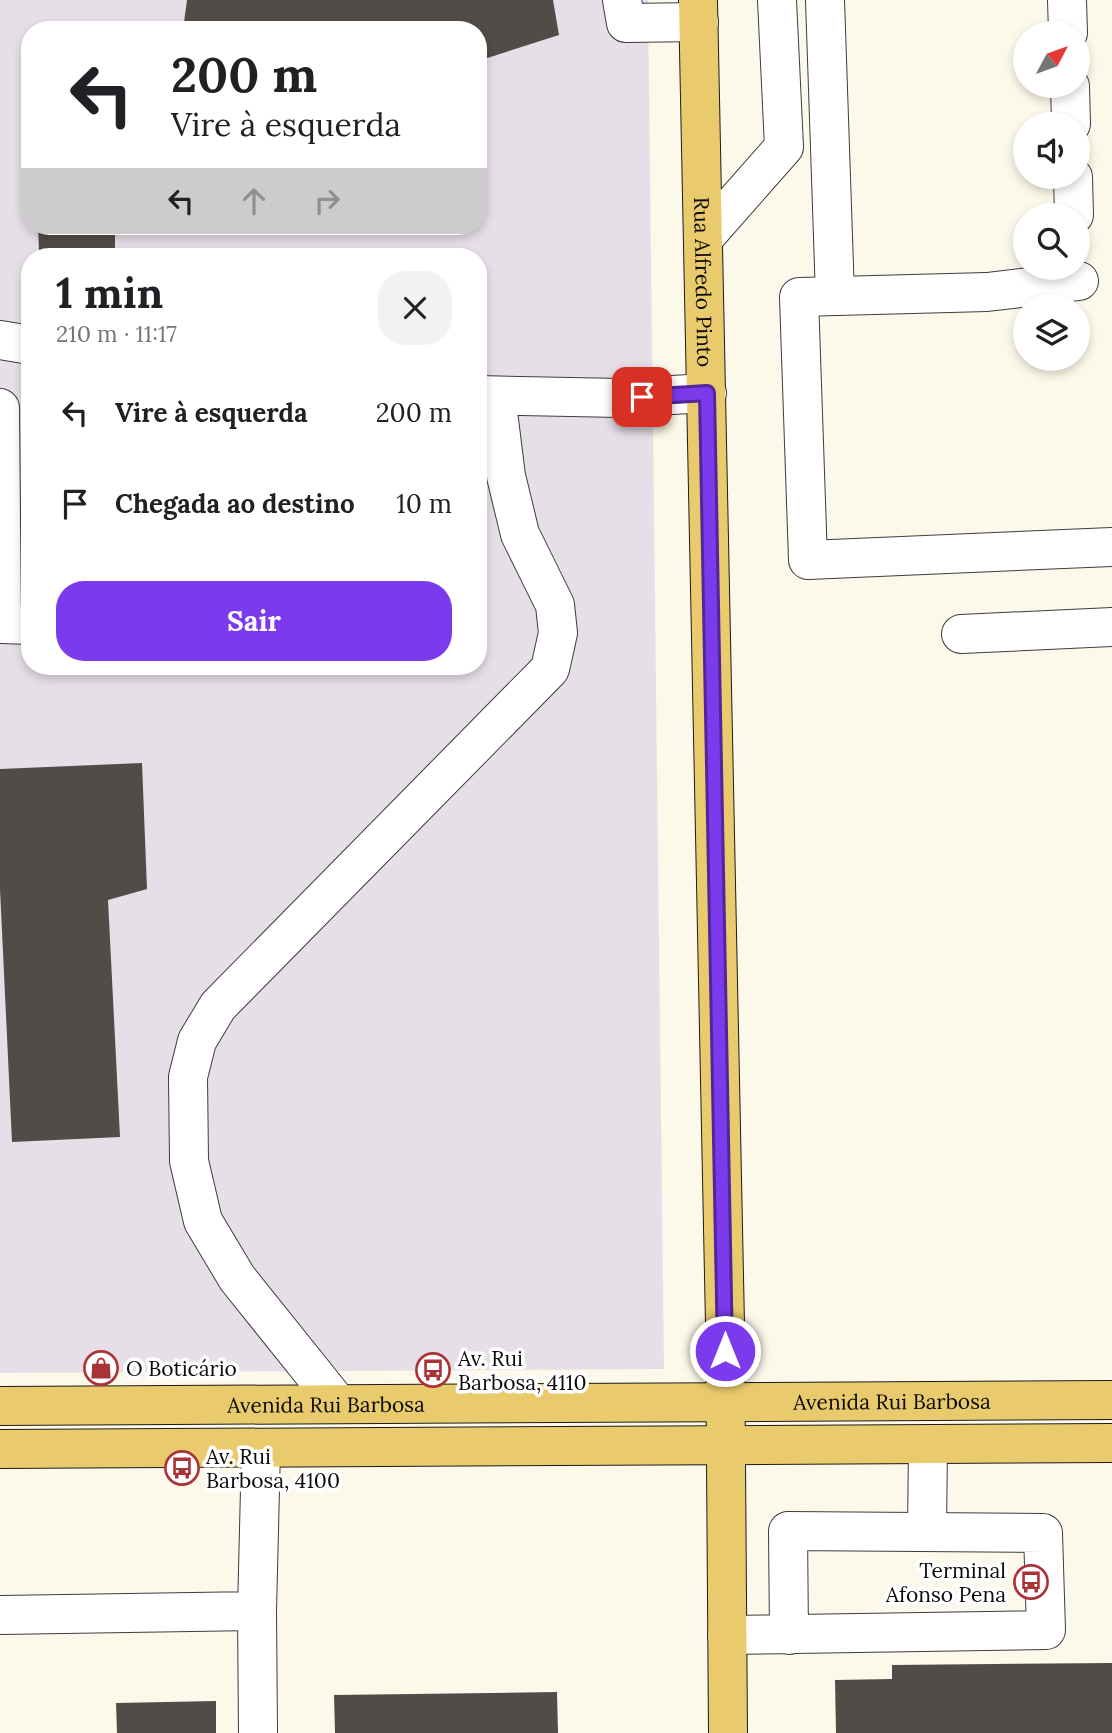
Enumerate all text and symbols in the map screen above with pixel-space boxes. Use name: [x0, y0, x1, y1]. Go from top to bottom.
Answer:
north arrow: [1013, 21, 1090, 98]
map controls: [1013, 21, 1090, 371]
text: 200 m: [171, 43, 317, 105]
icon: left: [56, 49, 147, 140]
text: Vire à esquerda: [171, 104, 401, 145]
button: sound: [1013, 112, 1090, 189]
icon: left: [162, 182, 200, 220]
icon: ahead: [235, 182, 273, 220]
icon: right: [308, 182, 346, 220]
street label: Rua Alfredo Pinto: [689, 196, 719, 367]
button: search: [1013, 203, 1090, 280]
text: 1 min: [56, 266, 163, 320]
button: close: [378, 271, 452, 345]
button: layers: [1013, 294, 1090, 371]
text: 210 m · 11:17: [56, 319, 177, 348]
pin: [612, 367, 672, 427]
icon: arrive: [623, 378, 661, 416]
icon: left: [56, 394, 94, 432]
text: Vire à esquerda: [115, 396, 308, 429]
text: 200 m: [376, 396, 452, 429]
icon: arrive: [56, 485, 94, 523]
text: Chegada ao destino: [115, 487, 355, 520]
text: 10 m: [396, 487, 452, 520]
button: Sair: [56, 581, 452, 661]
position arrow: [688, 1314, 762, 1388]
place label: Av. Rui Barbosa, 4110: [457, 1345, 587, 1396]
shop icon: O Boticário: [82, 1349, 120, 1387]
bus stop icon: Av. Rui Barbosa, 4110: [414, 1351, 452, 1389]
place label: O Boticário: [126, 1355, 237, 1382]
street label: Avenida Rui Barbosa: [792, 1387, 991, 1415]
street label: Avenida Rui Barbosa: [226, 1390, 425, 1418]
place label: Av. Rui Barbosa, 4100: [205, 1443, 340, 1494]
bus stop icon: Av. Rui Barbosa, 4100: [163, 1449, 201, 1487]
place label: Terminal Afonso Pena: [885, 1557, 1006, 1608]
bus stop icon: Terminal Afonso Pena: [1012, 1563, 1050, 1601]

